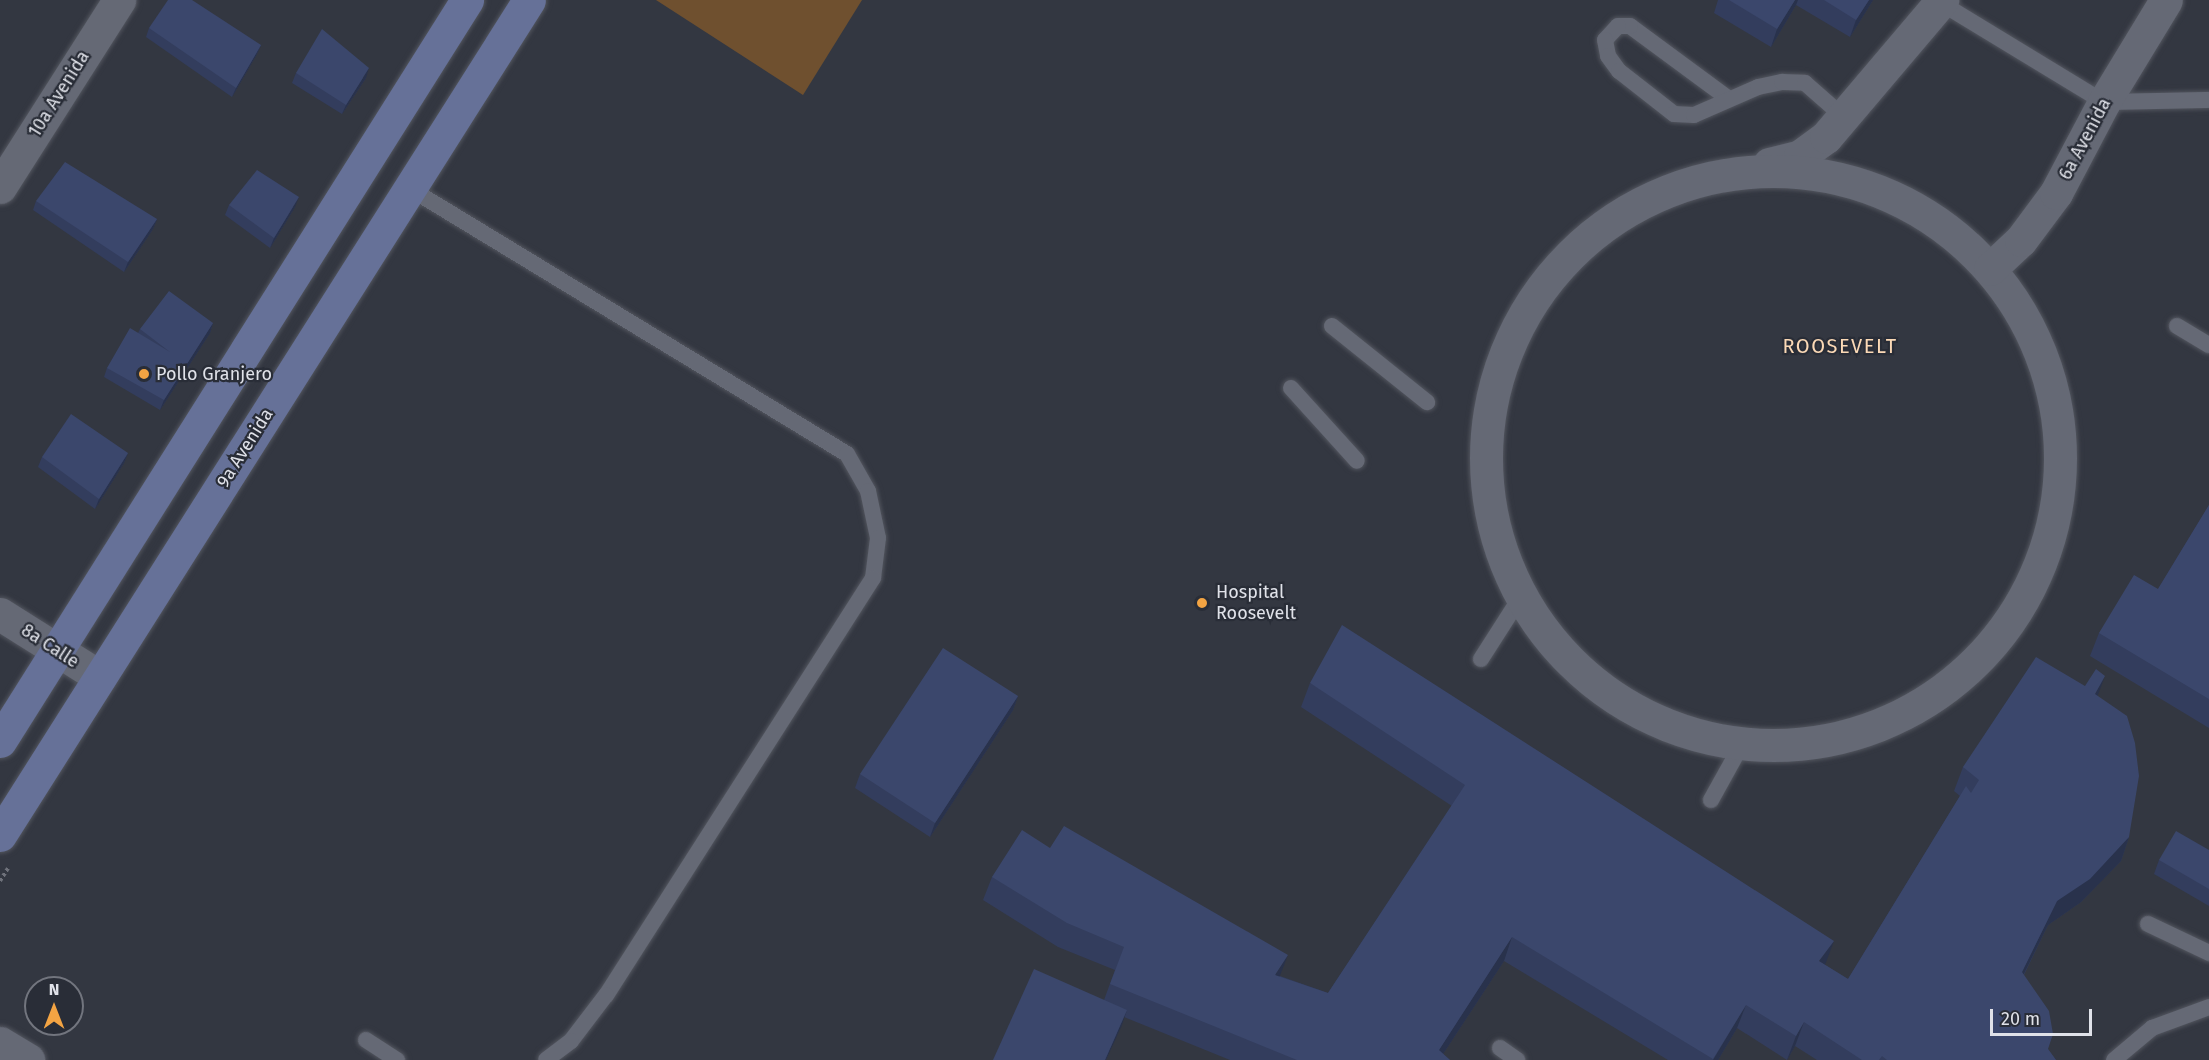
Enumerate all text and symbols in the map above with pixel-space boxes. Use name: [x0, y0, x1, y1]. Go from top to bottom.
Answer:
street label: 10a Avenida: [24, 47, 94, 141]
street label: 6a Avenida: [2055, 95, 2115, 183]
district label: ROOSEVELT: [1782, 334, 1898, 358]
place label: Pollo Granjero: [156, 363, 272, 385]
marker: Pollo Granjero: [137, 367, 151, 381]
street label: 9a Avenida: [212, 405, 278, 491]
place label: Hospital Roosevelt: [1216, 582, 1296, 624]
marker: Hospital Roosevelt: [1193, 594, 1211, 612]
street label: 8a Calle: [17, 619, 83, 673]
north arrow: [24, 976, 84, 1036]
text: N: [49, 980, 59, 999]
scale bar: [1993, 997, 2095, 1035]
text: 20 m: [2001, 1008, 2040, 1030]

